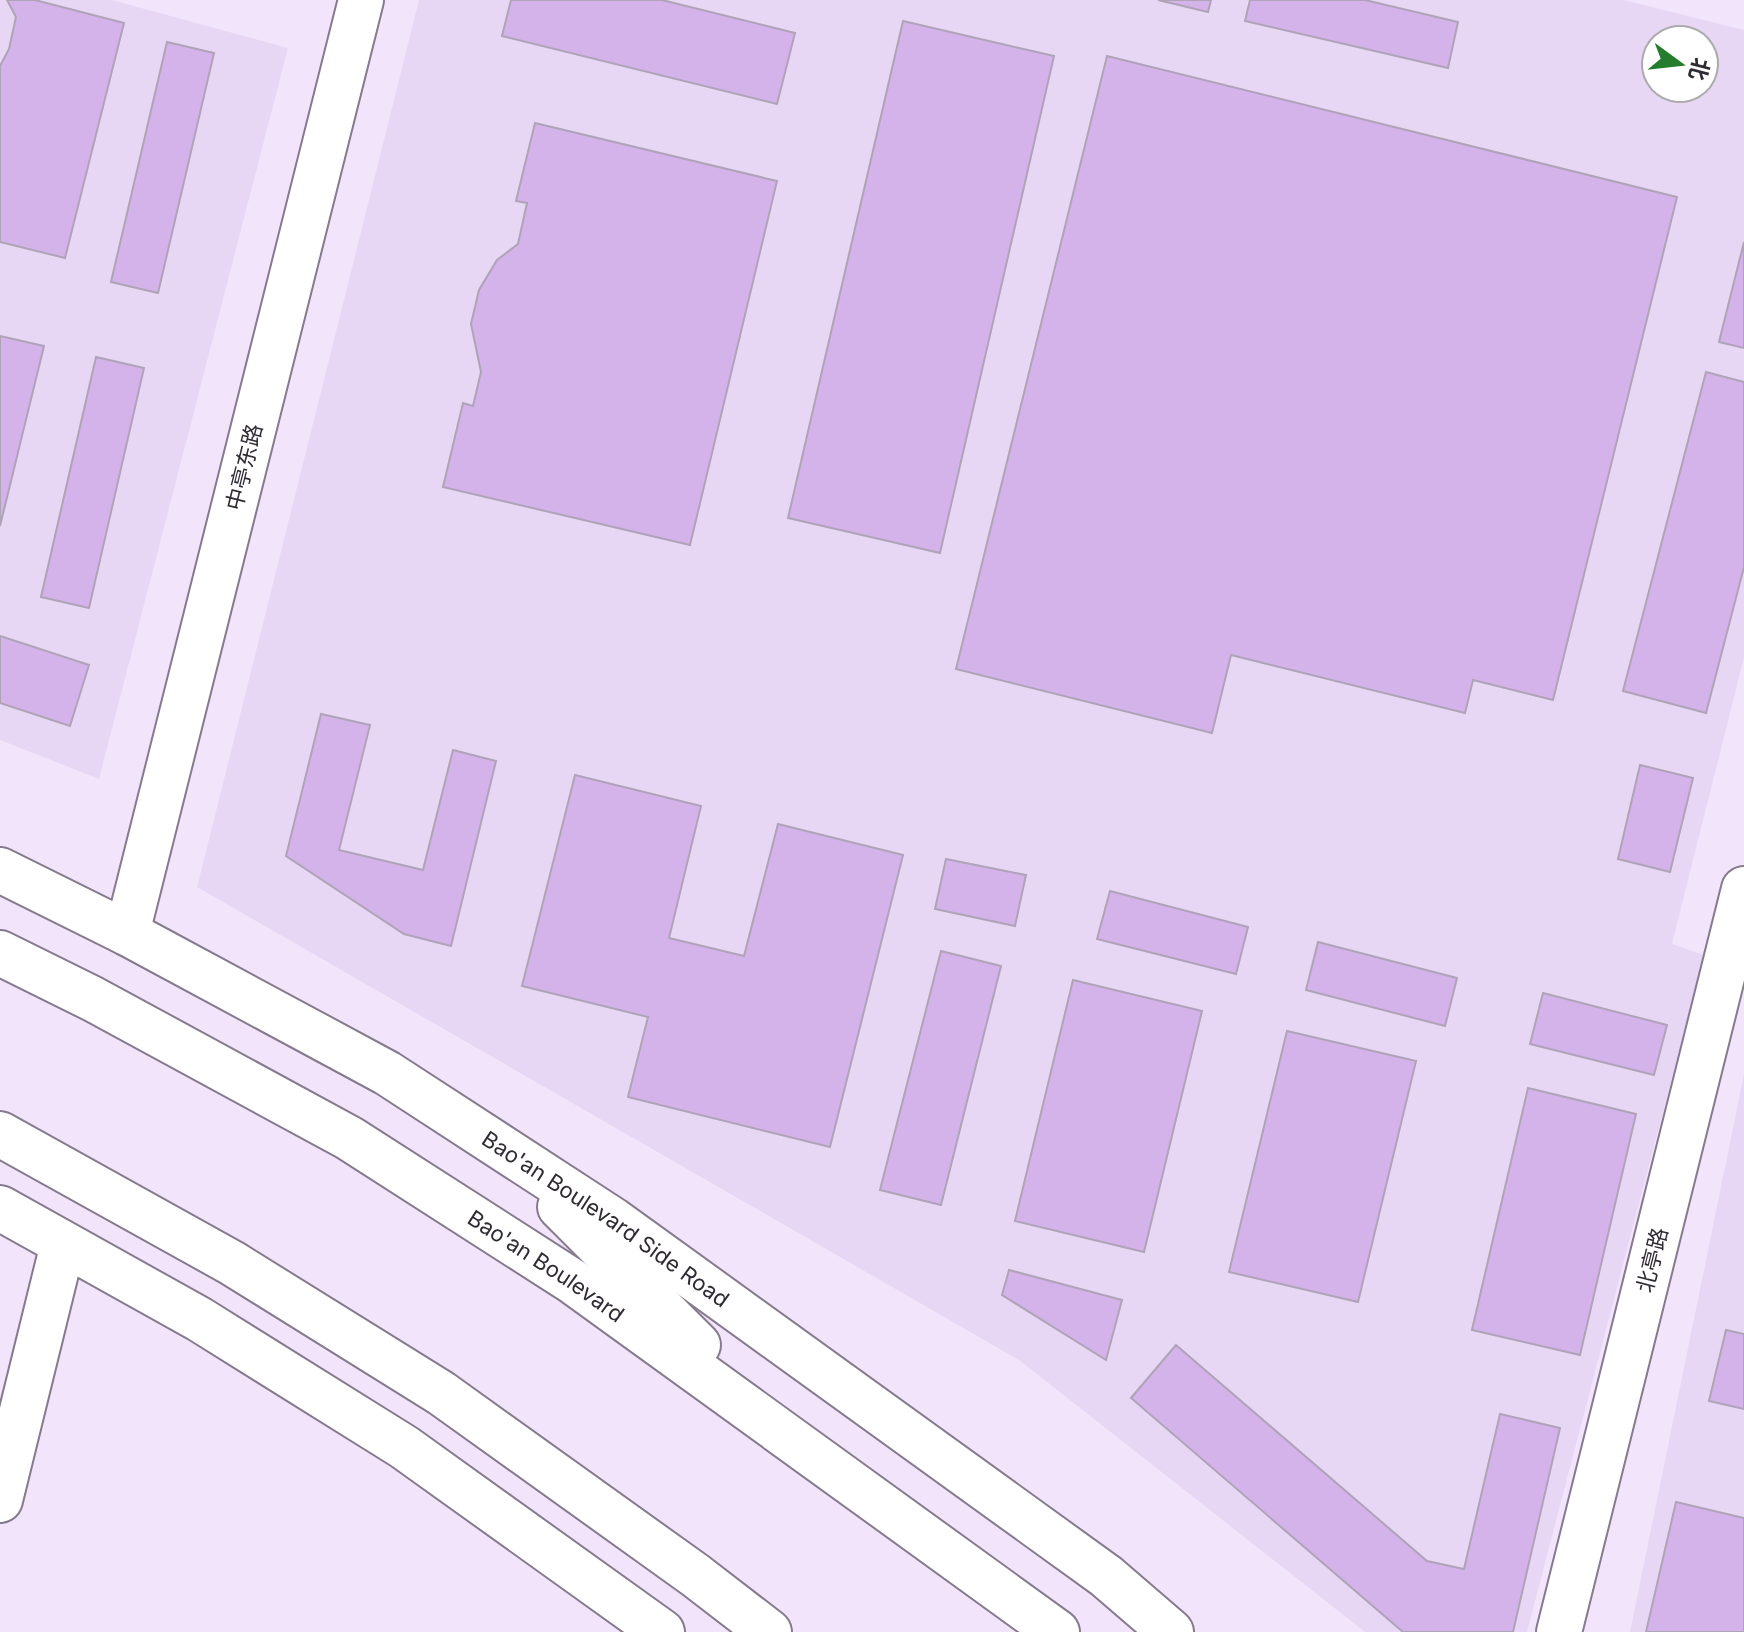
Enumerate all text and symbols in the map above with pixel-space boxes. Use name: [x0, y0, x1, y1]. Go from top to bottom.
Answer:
north arrow: [1640, 24, 1720, 104]
text: 北: [1684, 55, 1715, 83]
street label: 中亭东路: [221, 421, 267, 513]
street label: Bao'an Boulevard Side Road: [477, 1126, 735, 1312]
street label: Bao'an Boulevard: [462, 1204, 628, 1328]
street label: 北亭路: [1631, 1225, 1673, 1295]

